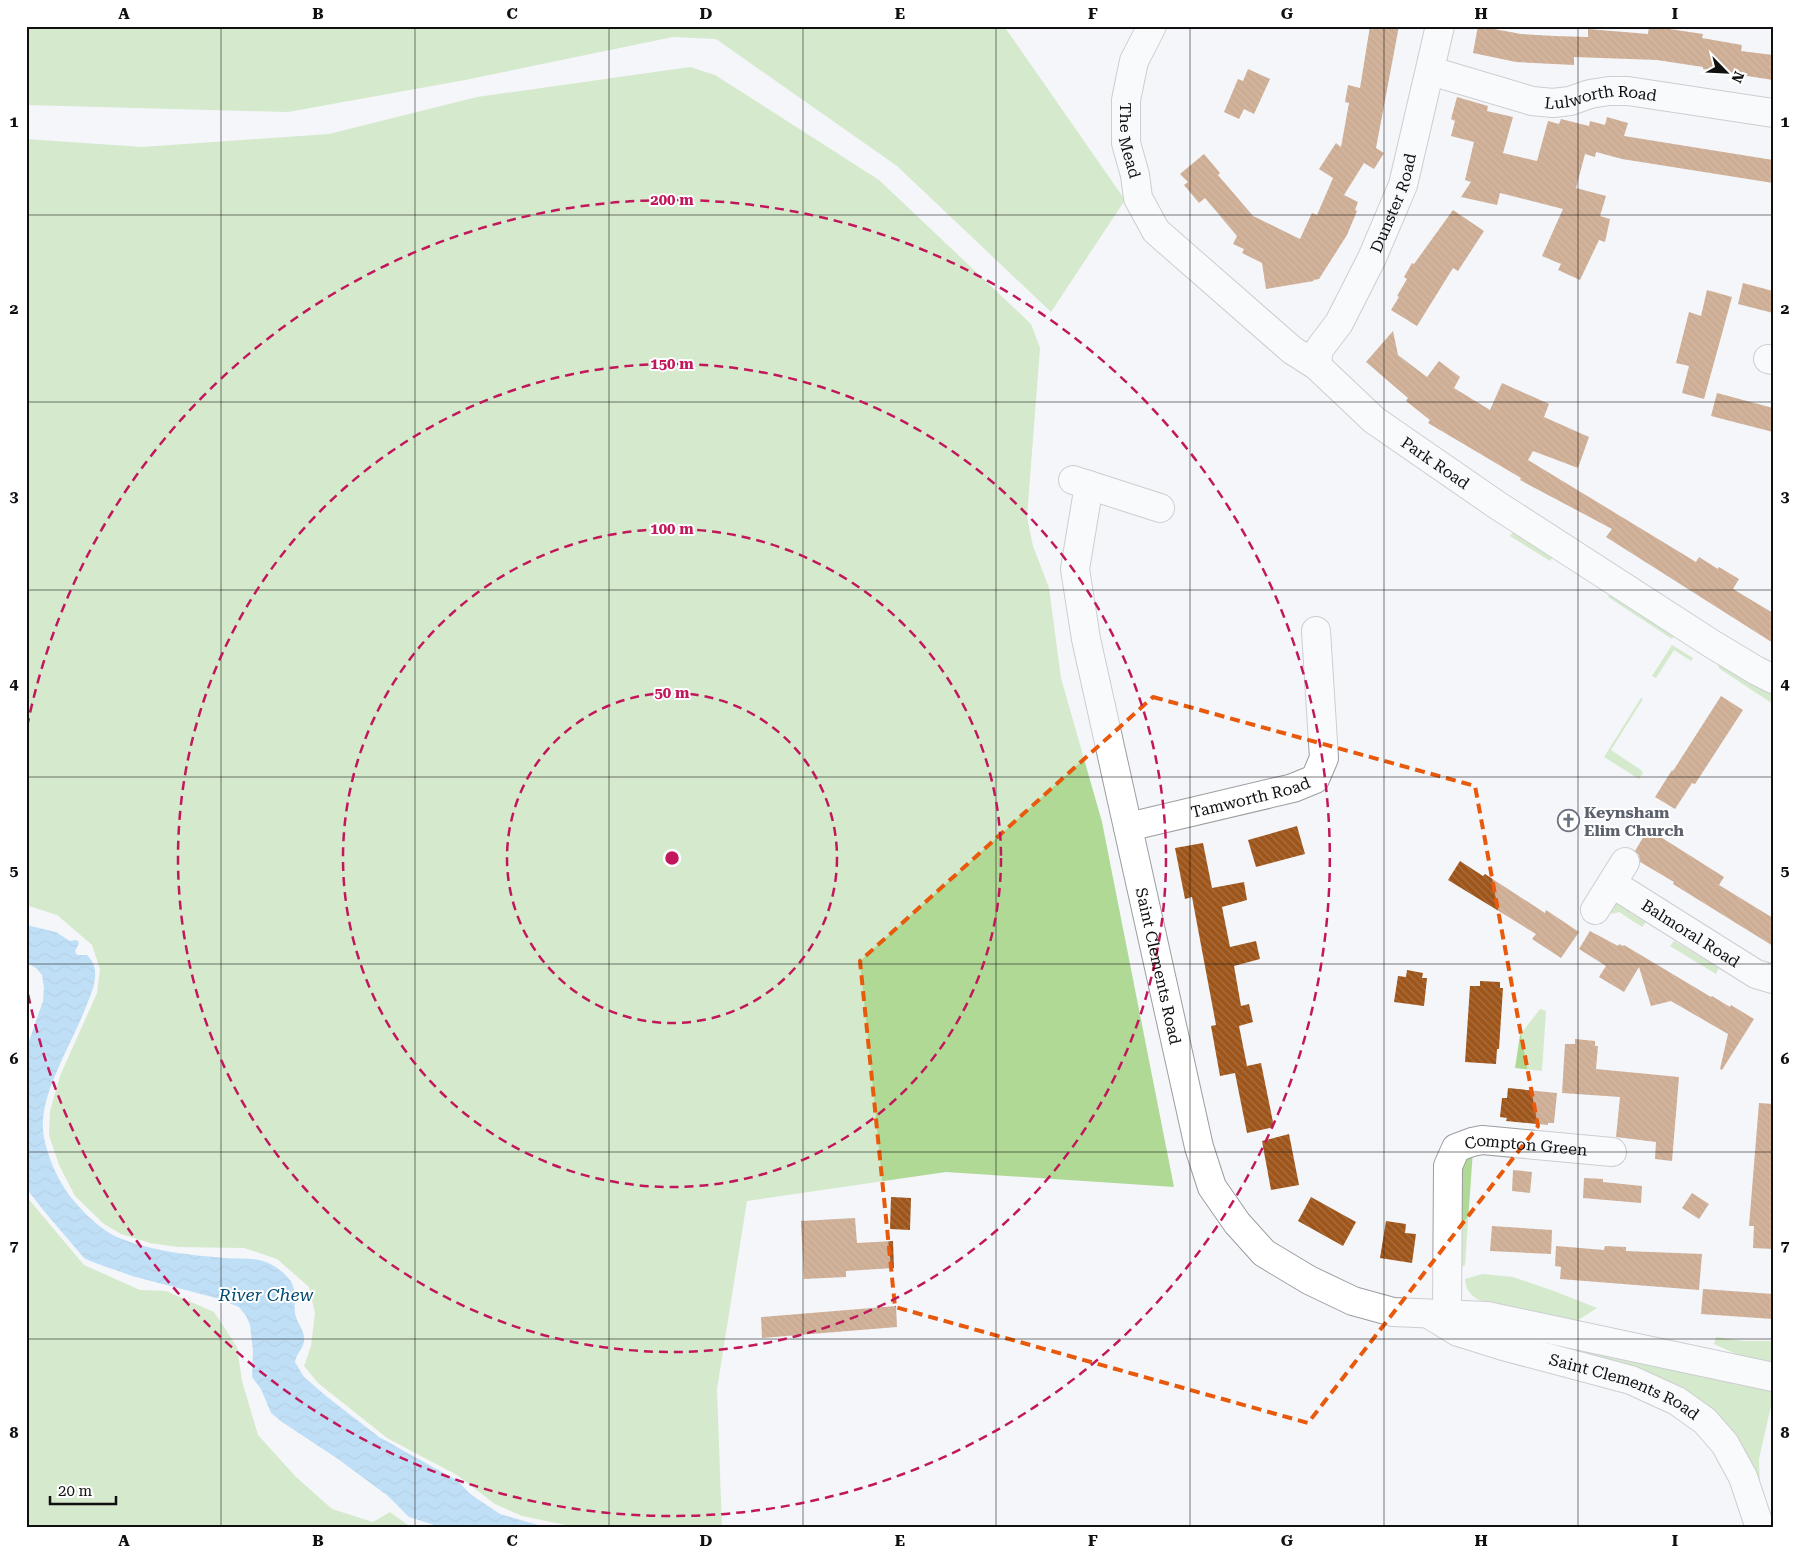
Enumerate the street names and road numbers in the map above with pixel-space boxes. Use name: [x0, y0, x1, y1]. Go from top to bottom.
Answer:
street label: Lulworth Road: [1544, 81, 1658, 113]
street label: The Mead: [1115, 103, 1144, 180]
street label: Dunster Road: [1366, 151, 1420, 256]
street label: Park Road: [1398, 433, 1473, 493]
street label: Tamworth Road: [1189, 773, 1313, 822]
street label: Saint Clements Road: [1132, 886, 1185, 1046]
street label: Balmoral Road: [1638, 896, 1743, 971]
street label: Compton Green: [1462, 1130, 1588, 1160]
street label: Saint Clements Road: [1547, 1350, 1703, 1424]

